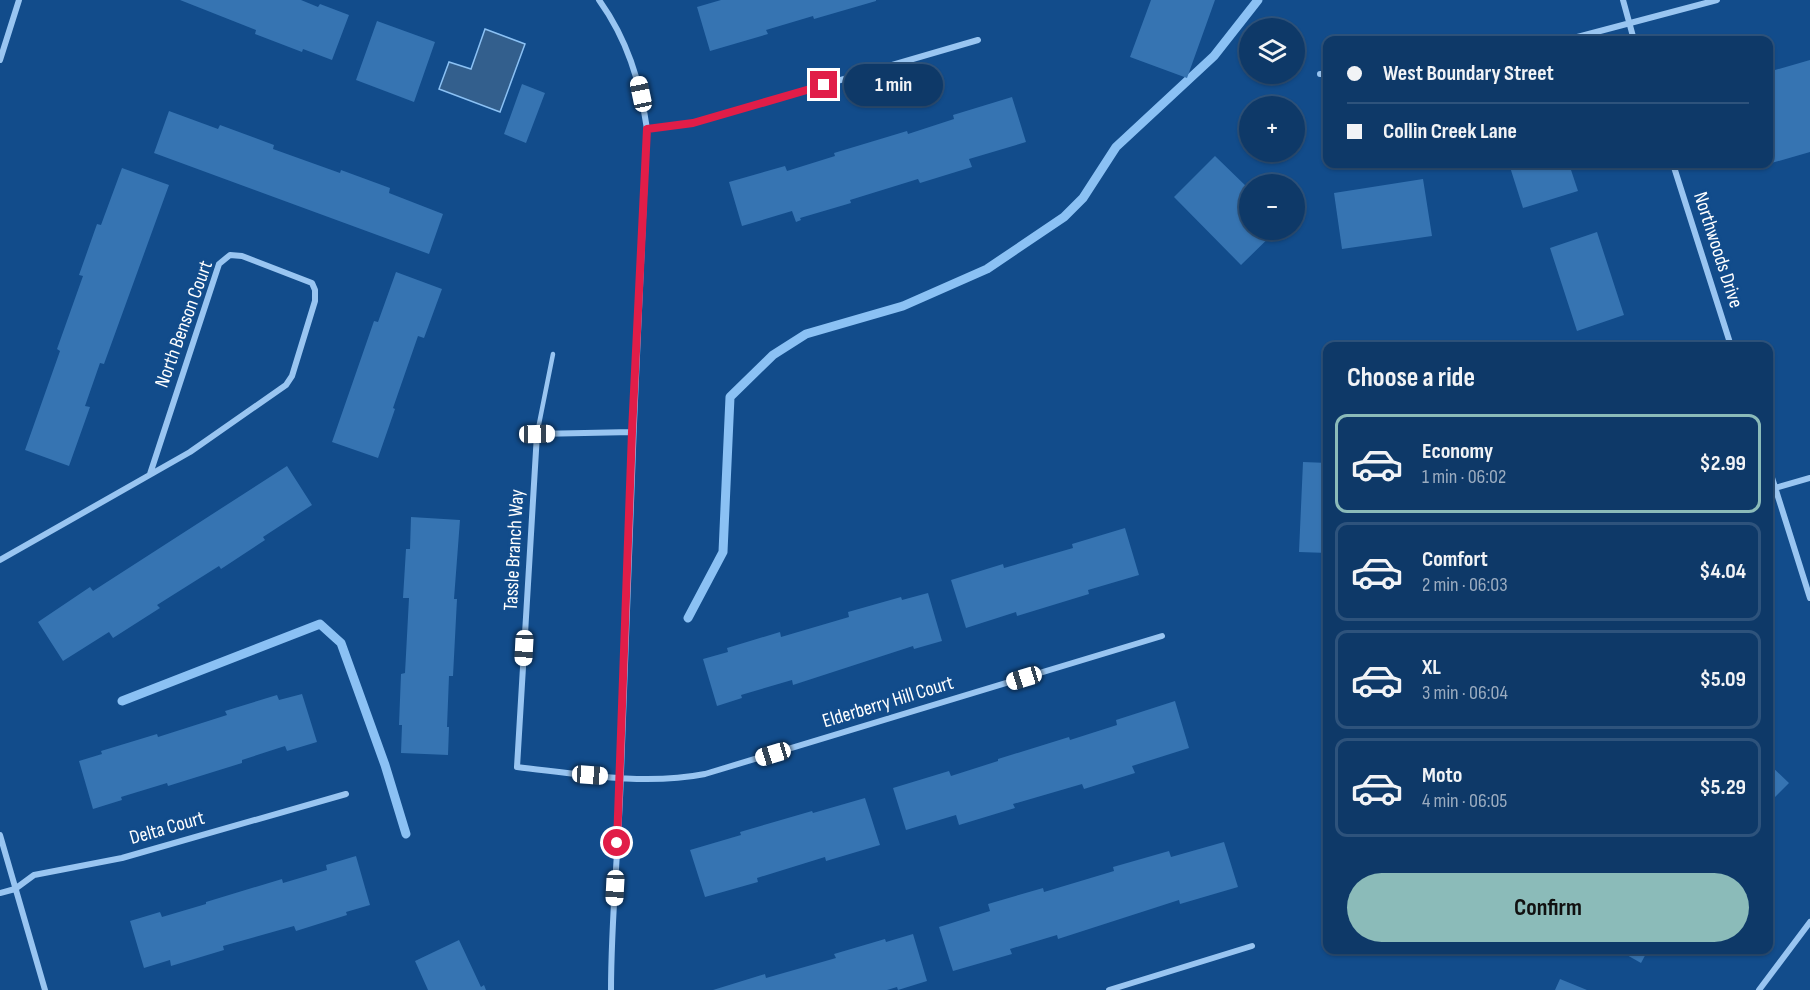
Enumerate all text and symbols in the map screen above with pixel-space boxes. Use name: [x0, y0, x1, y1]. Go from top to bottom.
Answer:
map controls: [1239, 18, 1305, 240]
button: layers: [1239, 18, 1305, 84]
text: West Boundary Street: [1383, 60, 1554, 87]
callout: 1 min: [845, 64, 944, 106]
route end: [810, 71, 837, 98]
text: 1 min: [875, 73, 912, 97]
car: [628, 75, 654, 113]
button: +: [1239, 96, 1305, 162]
text: Collin Creek Lane: [1383, 118, 1517, 145]
button: −: [1239, 174, 1305, 240]
street label: Northwoods Drive: [1688, 189, 1748, 311]
street label: North Benson Court: [150, 257, 218, 391]
text: Choose a ride: [1347, 362, 1475, 394]
car: [519, 425, 555, 443]
icon: car: [1350, 437, 1404, 491]
text: Economy: [1422, 438, 1493, 465]
text: $2.99: [1700, 450, 1746, 477]
text: 1 min · 06:02: [1422, 465, 1506, 489]
street label: Tassle Branch Way: [499, 488, 529, 611]
icon: car: [1350, 545, 1404, 599]
text: Comfort: [1422, 546, 1488, 573]
text: $4.04: [1699, 558, 1746, 585]
text: 2 min · 06:03: [1422, 573, 1508, 597]
car: [514, 630, 534, 666]
icon: car: [1350, 653, 1404, 707]
text: XL: [1422, 654, 1441, 681]
car: [1004, 664, 1044, 692]
text: $5.09: [1700, 666, 1746, 693]
street label: Elderberry Hill Court: [820, 671, 956, 733]
text: 3 min · 06:04: [1422, 681, 1508, 705]
car: [753, 740, 793, 768]
icon: car: [1350, 761, 1404, 815]
text: Moto: [1422, 762, 1462, 789]
car: [571, 765, 609, 785]
text: $5.29: [1700, 774, 1746, 801]
text: 4 min · 06:05: [1422, 789, 1507, 813]
street label: Delta Court: [127, 806, 207, 850]
route start: [603, 829, 630, 856]
car: [605, 870, 625, 906]
button: Confirm: [1347, 873, 1749, 942]

